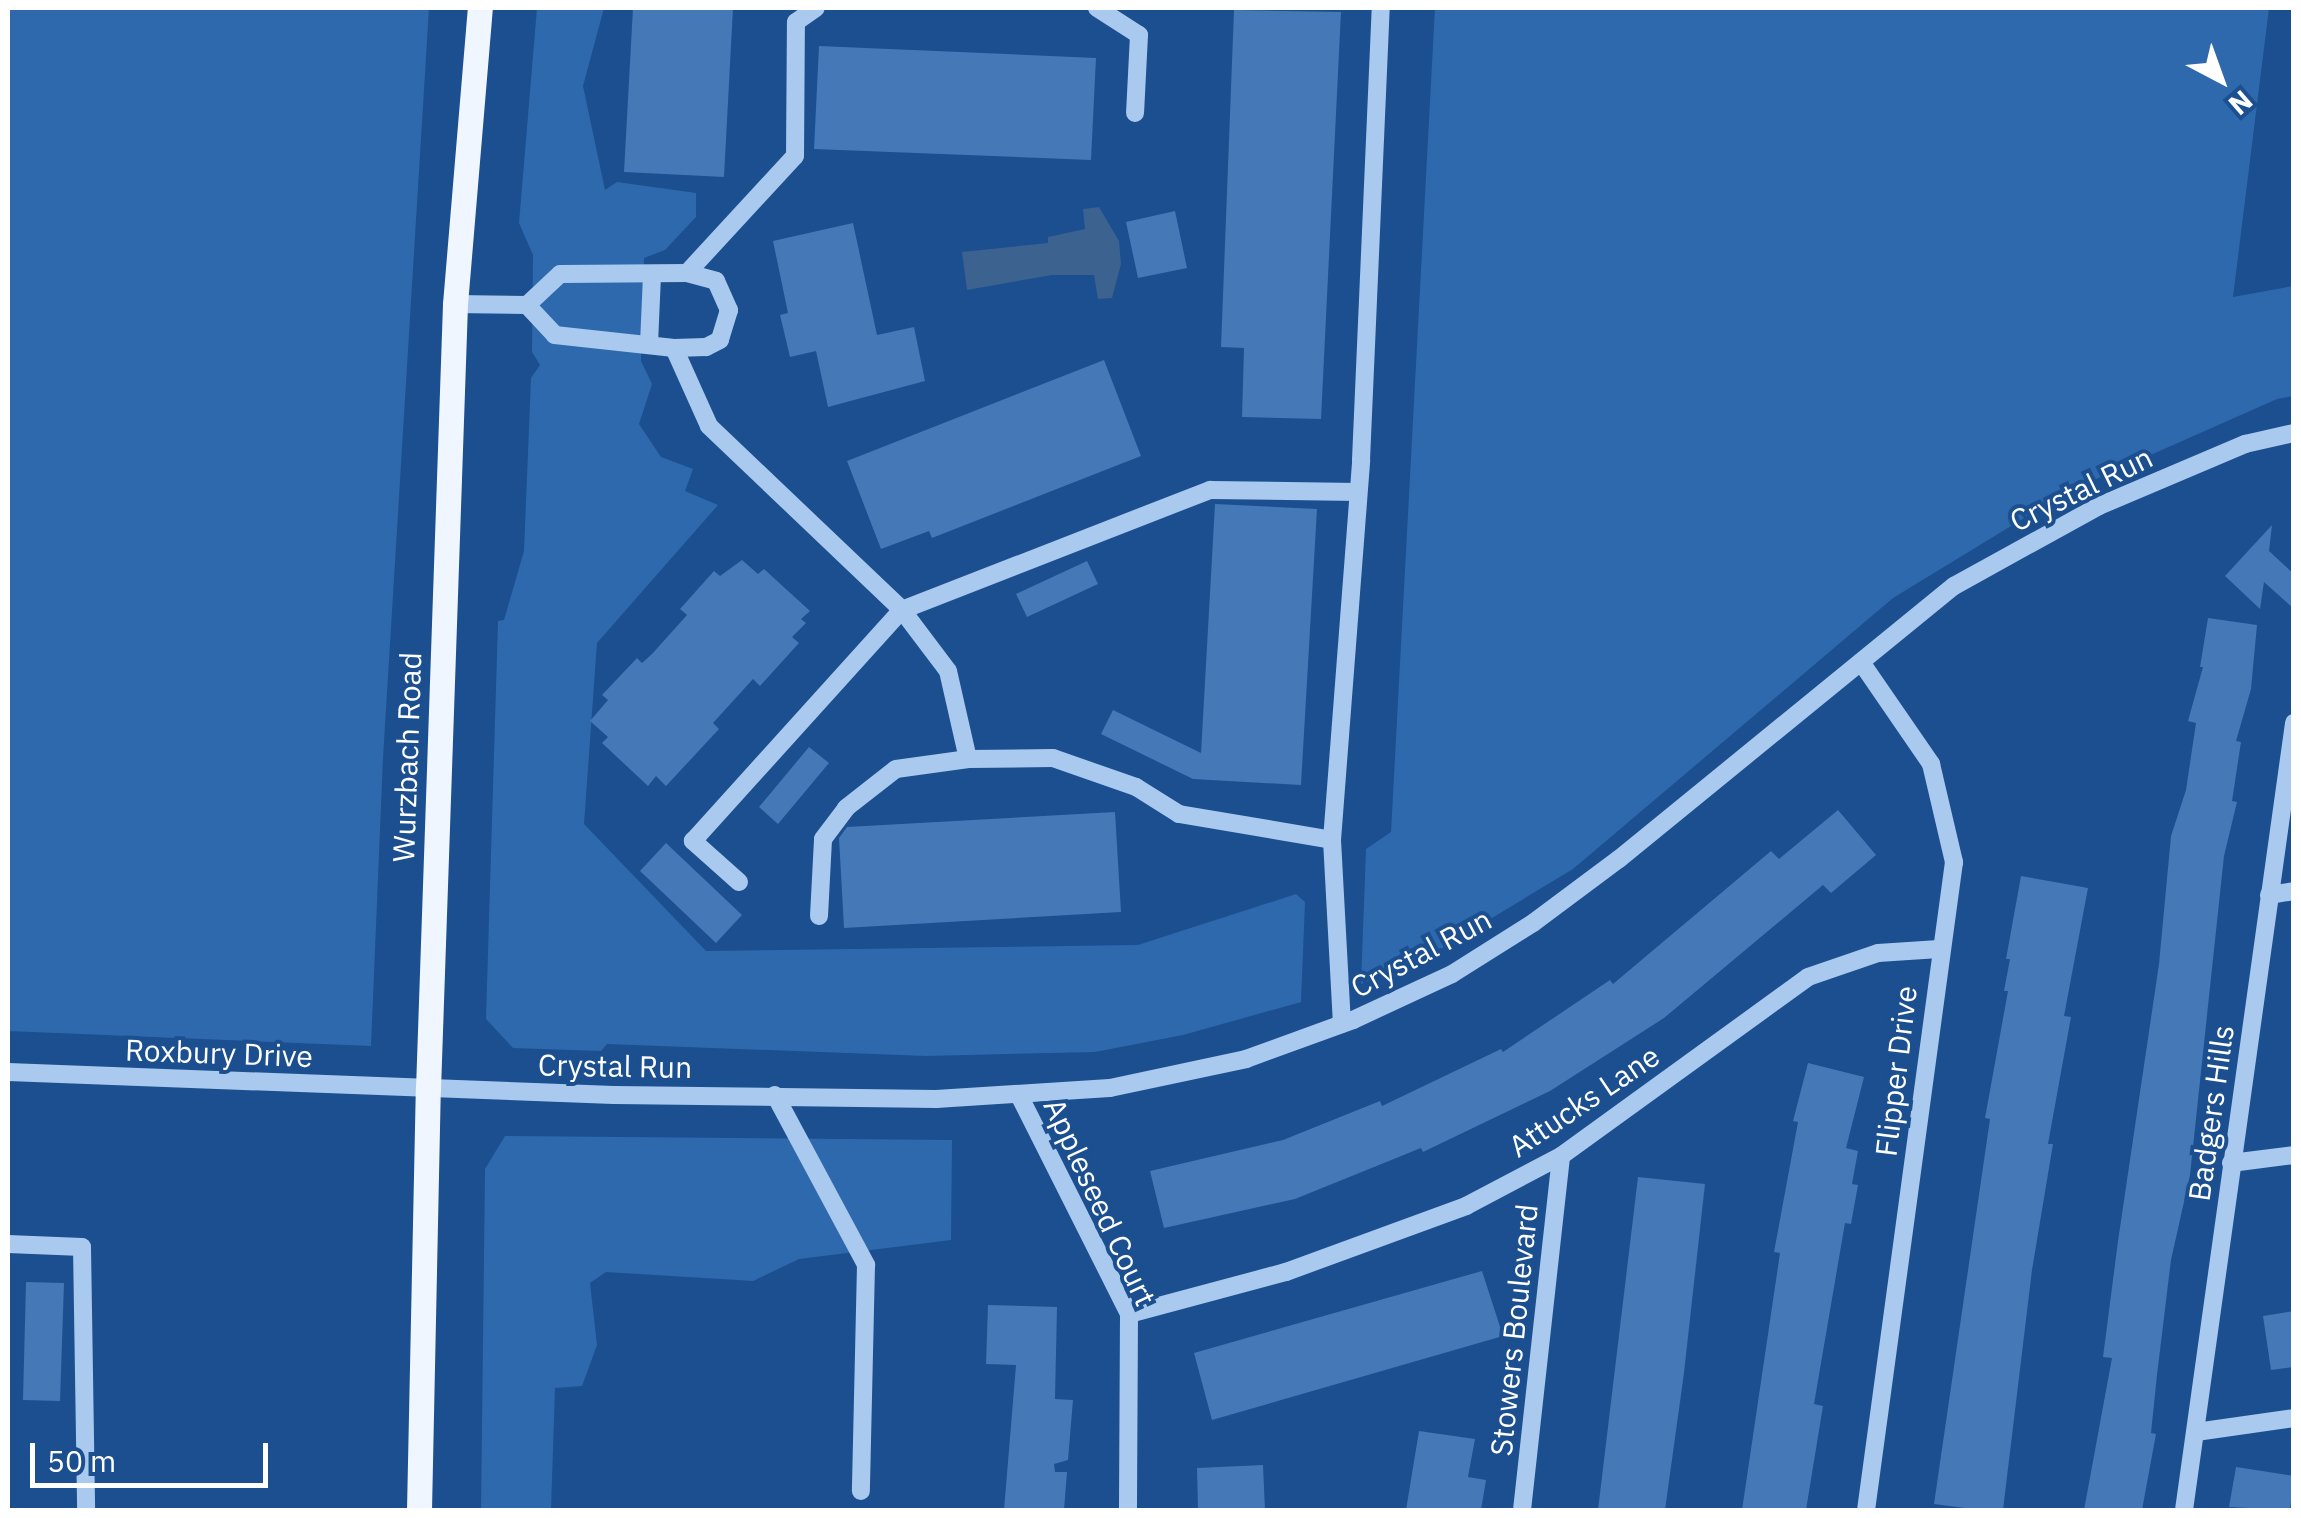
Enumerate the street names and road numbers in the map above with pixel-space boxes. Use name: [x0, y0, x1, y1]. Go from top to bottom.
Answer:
street label: Crystal Run: [2004, 439, 2158, 539]
street label: Wurzbach Road: [385, 651, 429, 863]
street label: Crystal Run: [1344, 901, 1498, 1005]
street label: Flipper Drive: [1868, 984, 1924, 1158]
street label: Badgers Hills: [2181, 1023, 2241, 1203]
street label: Roxbury Drive: [125, 1032, 313, 1074]
street label: Attucks Lane: [1502, 1037, 1666, 1165]
street label: Crystal Run: [538, 1047, 692, 1085]
street label: Appleseed Court: [1036, 1093, 1164, 1311]
street label: Stowers Boulevard: [1483, 1202, 1545, 1458]

